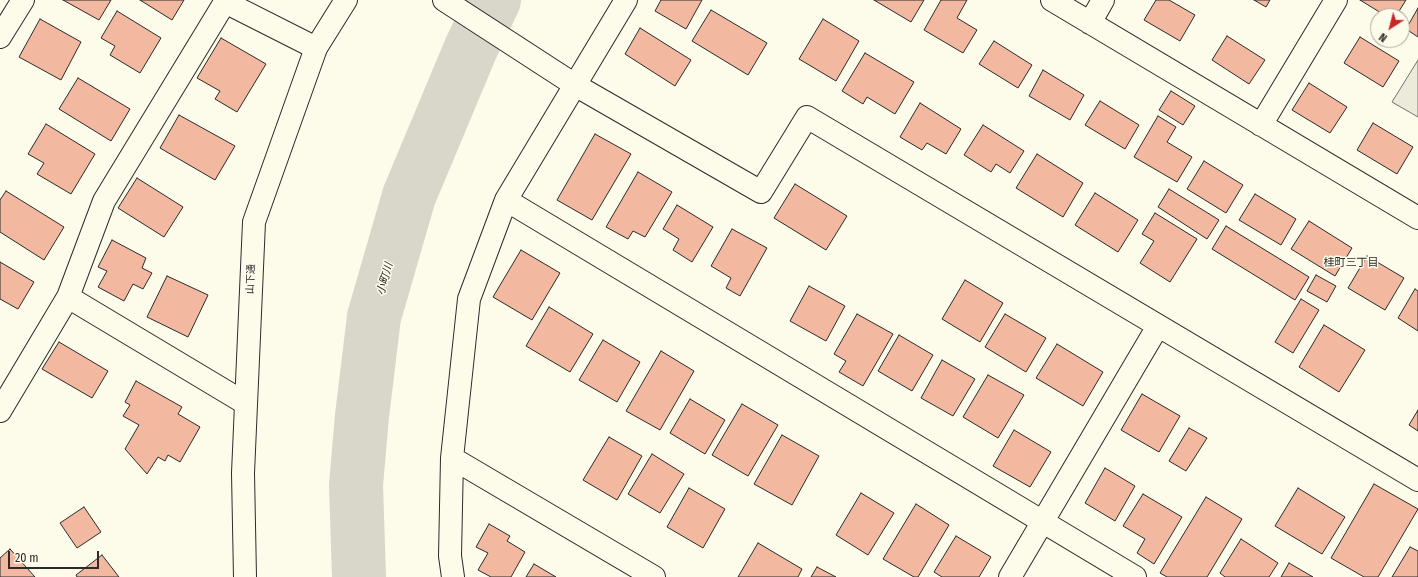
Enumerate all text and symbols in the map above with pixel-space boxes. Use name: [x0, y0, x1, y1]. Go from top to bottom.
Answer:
north arrow: [1370, 8, 1410, 48]
text: N: [1377, 30, 1390, 45]
district label: 桂町三丁目: [1324, 256, 1378, 270]
water label: 小町川: [374, 261, 396, 297]
street label: 山下通: [244, 264, 258, 294]
scale bar: [10, 543, 101, 569]
text: 20 m: [15, 551, 39, 565]

